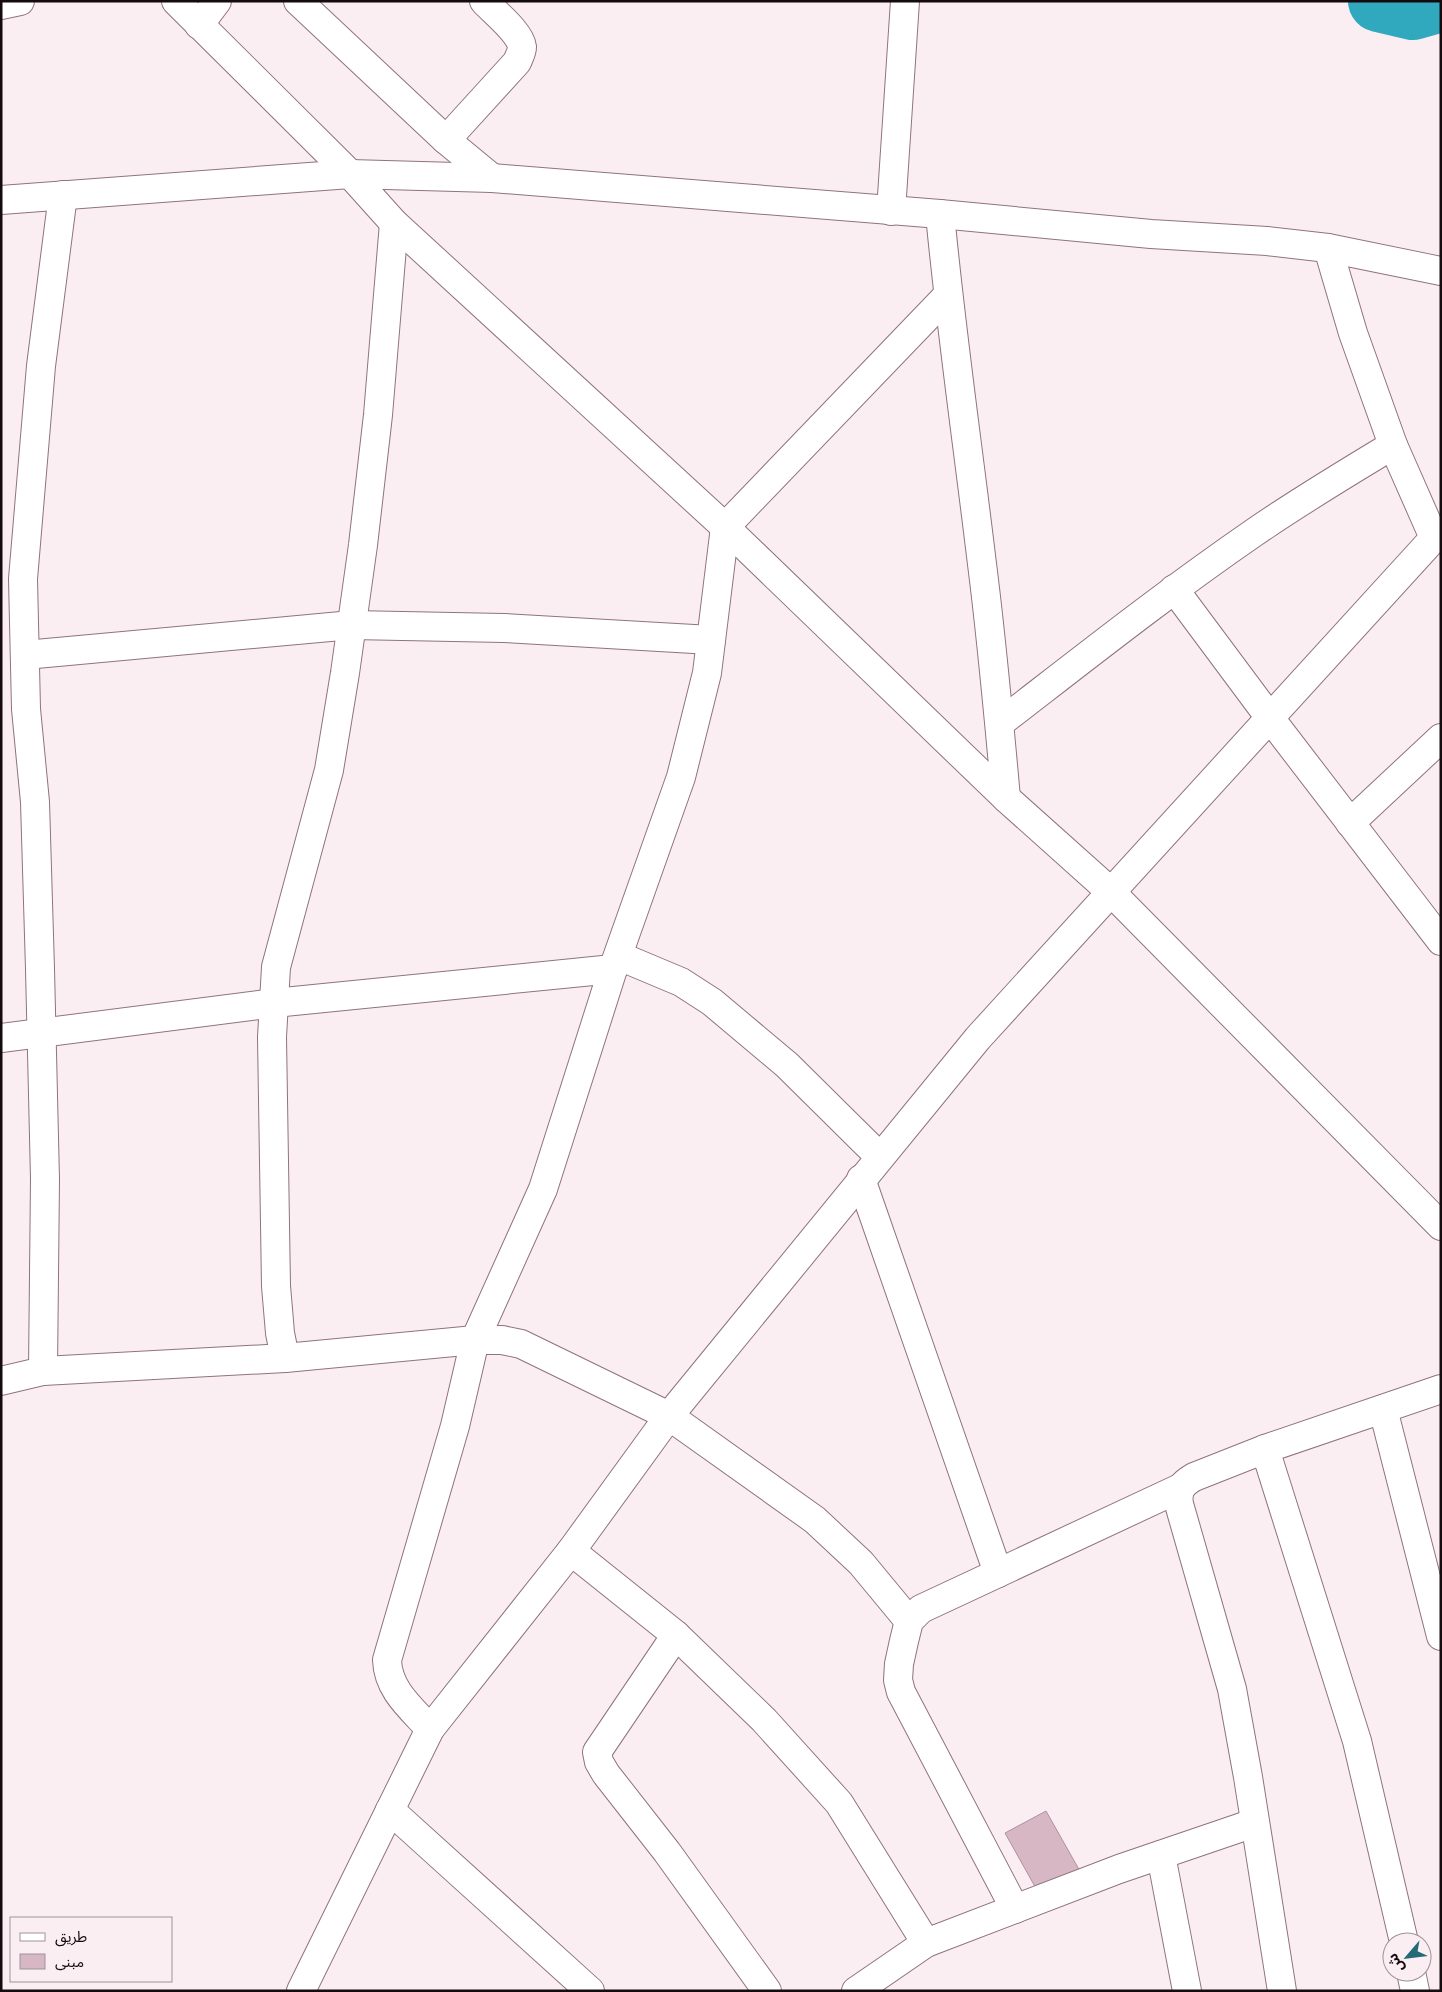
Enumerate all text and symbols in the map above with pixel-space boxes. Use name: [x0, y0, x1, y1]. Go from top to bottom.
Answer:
legend: [10, 1917, 172, 1982]
text: طريق: [55, 1928, 87, 1947]
north arrow: [1382, 1932, 1432, 1982]
text: ش: [1383, 1950, 1408, 1976]
text: مبنى: [55, 1953, 84, 1971]

